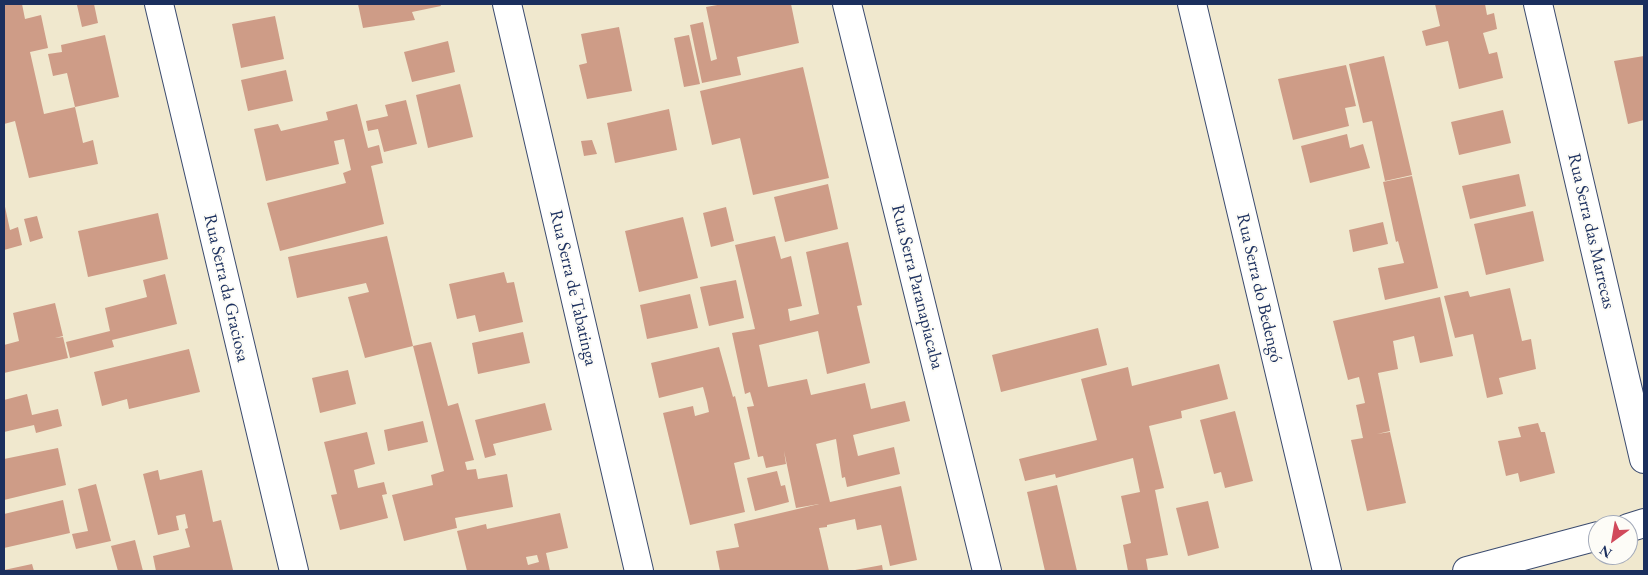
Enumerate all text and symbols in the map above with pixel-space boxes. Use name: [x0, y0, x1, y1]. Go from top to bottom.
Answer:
street label: Rua Serra das Marrecas: [1563, 151, 1619, 311]
street label: Rua Serra Paranapiacaba: [886, 203, 948, 371]
street label: Rua Serra de Tabatinga: [545, 208, 601, 368]
street label: Rua Serra do Bedengó: [1231, 211, 1287, 365]
street label: Rua Serra da Graciosa: [198, 212, 254, 364]
north arrow: [1588, 515, 1638, 565]
text: N: [1596, 541, 1615, 563]

